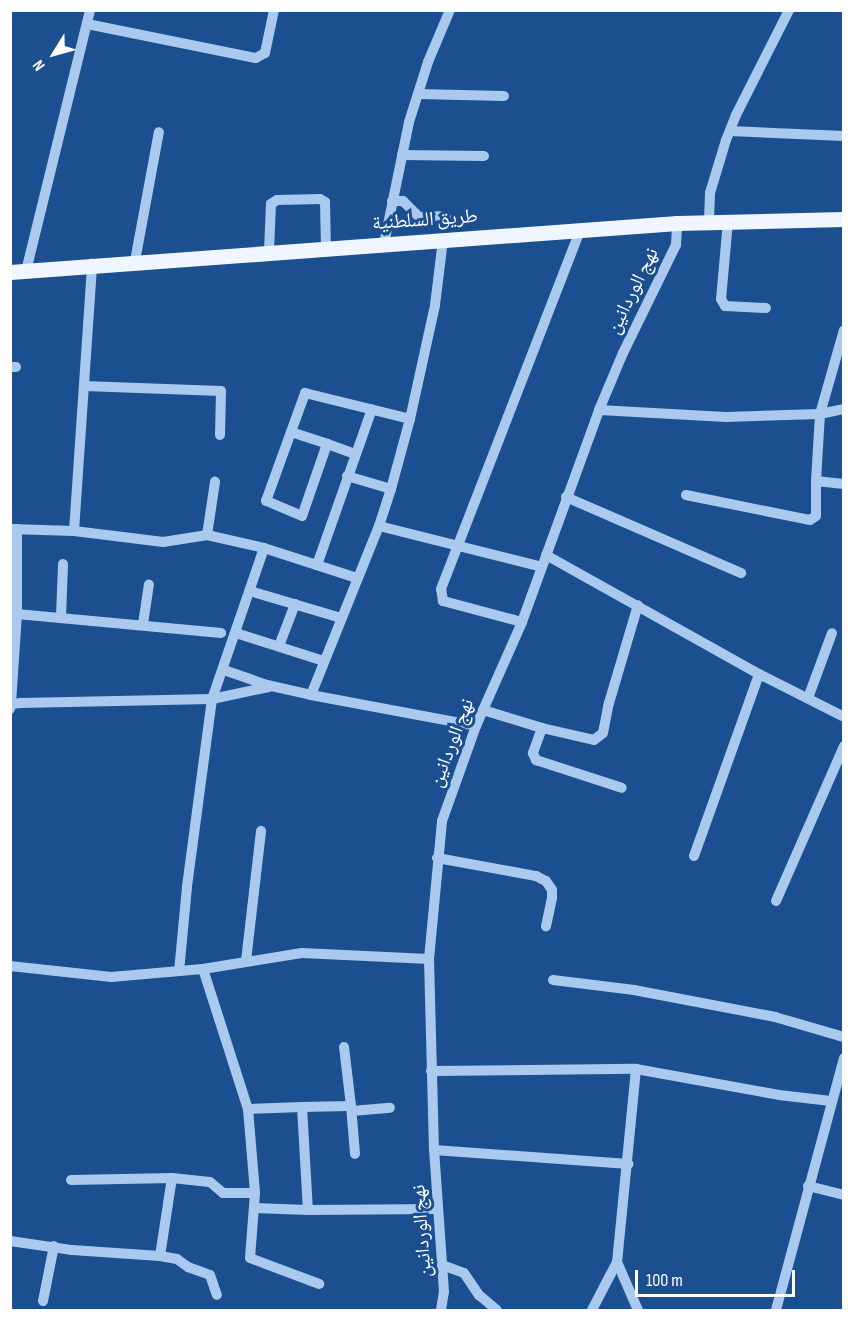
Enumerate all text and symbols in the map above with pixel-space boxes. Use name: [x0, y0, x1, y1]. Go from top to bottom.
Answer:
north arrow: [24, 24, 84, 84]
text: N: [29, 56, 49, 74]
street label: طريق السلطنية: [371, 204, 479, 236]
street label: نهج الوردانين: [602, 244, 664, 338]
street label: نهج الوردانين: [424, 695, 480, 791]
street label: نهج الوردانين: [407, 1184, 437, 1278]
scale bar: [638, 1258, 798, 1296]
text: 100 m: [646, 1270, 683, 1291]

